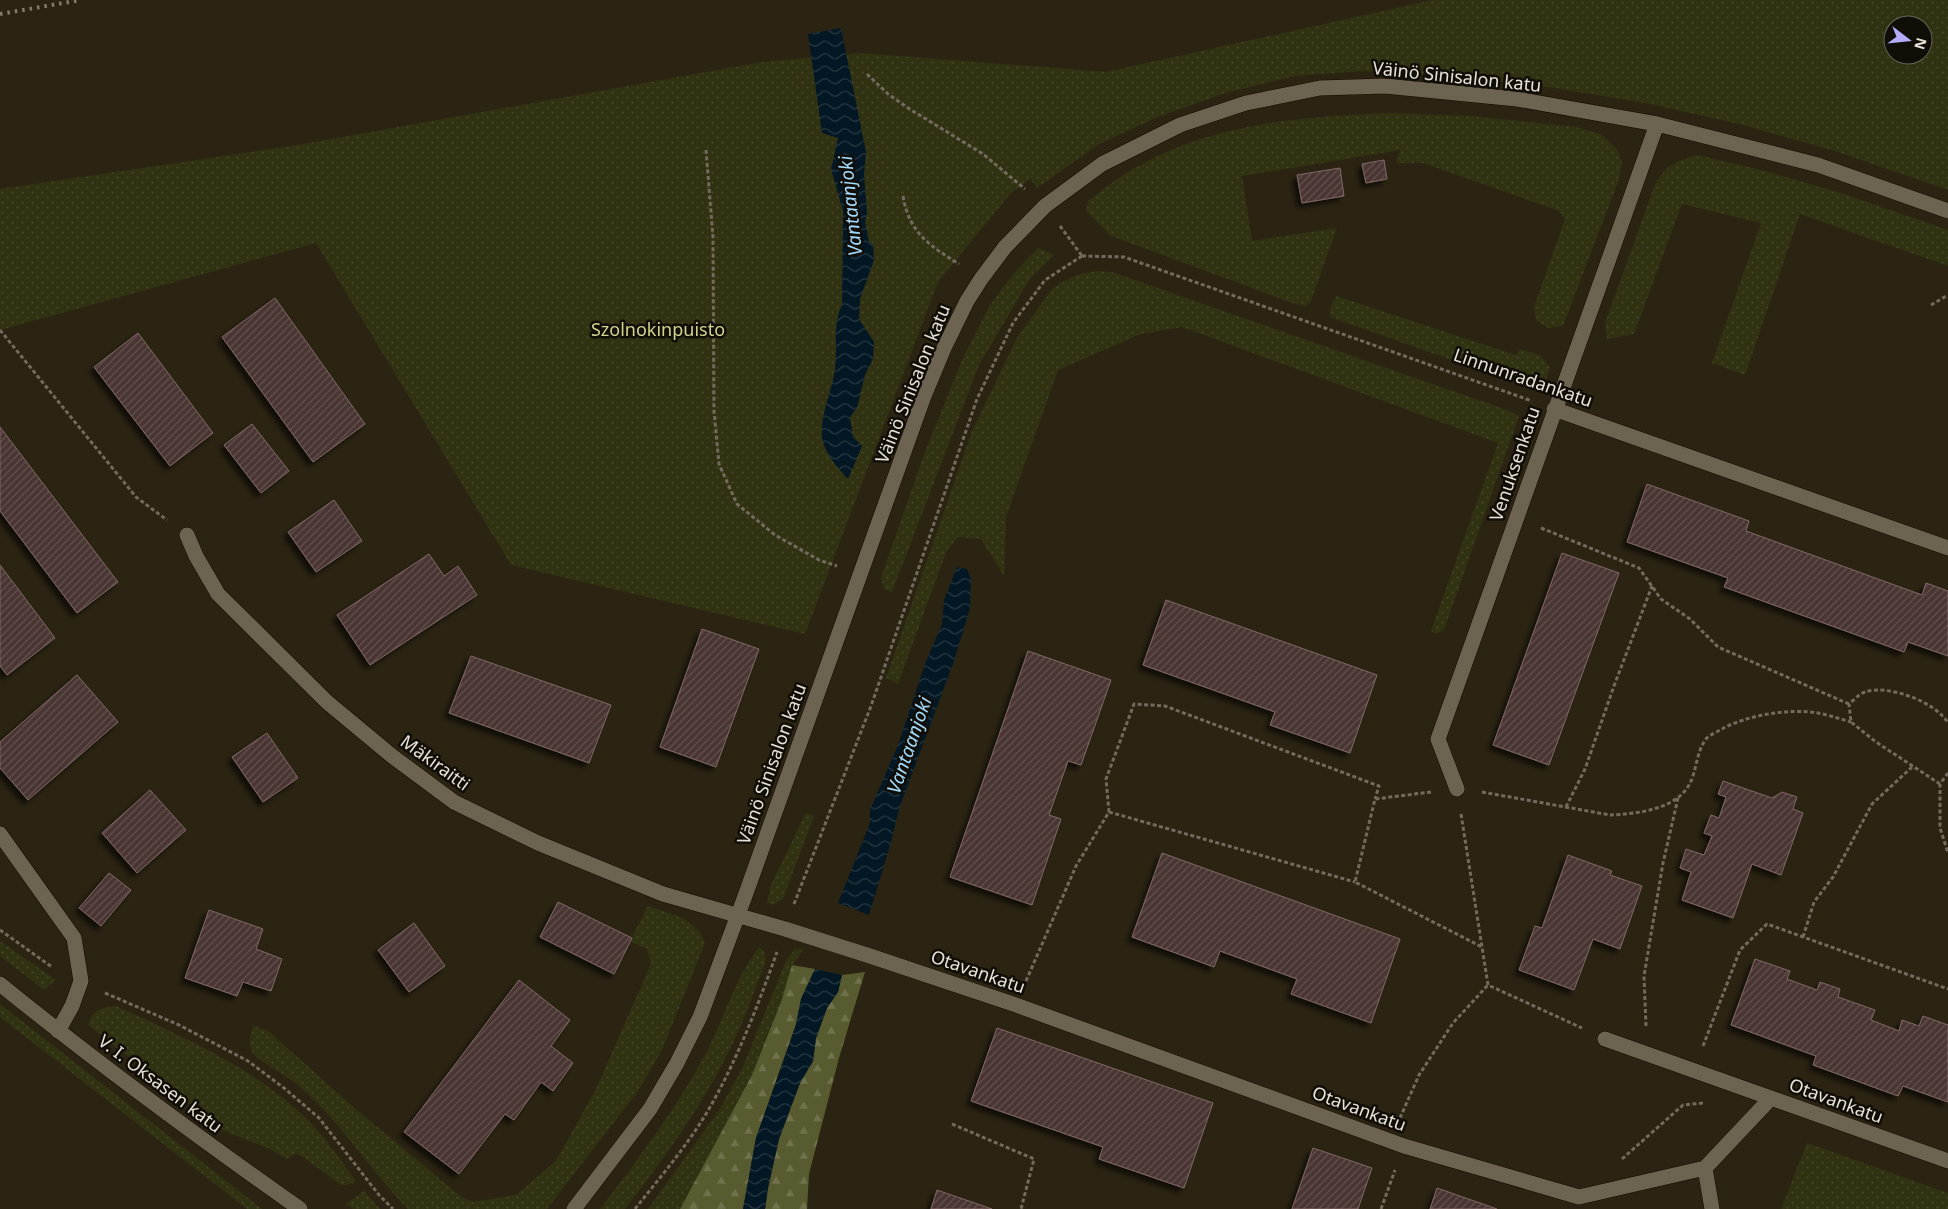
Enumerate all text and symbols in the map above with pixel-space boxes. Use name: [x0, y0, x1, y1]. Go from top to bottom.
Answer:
north arrow: [1883, 15, 1933, 65]
text: N: [1910, 36, 1932, 52]
street label: Väinö Sinisalon katu: [1372, 55, 1543, 97]
water label: Vantaanjoki: [832, 153, 868, 257]
street label: Väinö Sinisalon katu: [869, 301, 955, 467]
park label: Szolnokinpuisto: [591, 317, 725, 341]
street label: Linnunradankatu: [1451, 342, 1596, 412]
street label: Venuksenkatu: [1483, 403, 1545, 524]
street label: Väinö Sinisalon katu: [731, 680, 811, 847]
water label: Vantaanjoki: [880, 692, 938, 797]
street label: Mäkiraitti: [396, 729, 475, 795]
street label: Otavankatu: [928, 944, 1029, 998]
street label: V. I. Oksasen katu: [94, 1029, 227, 1138]
street label: Otavankatu: [1786, 1072, 1887, 1128]
street label: Otavankatu: [1309, 1080, 1410, 1136]

